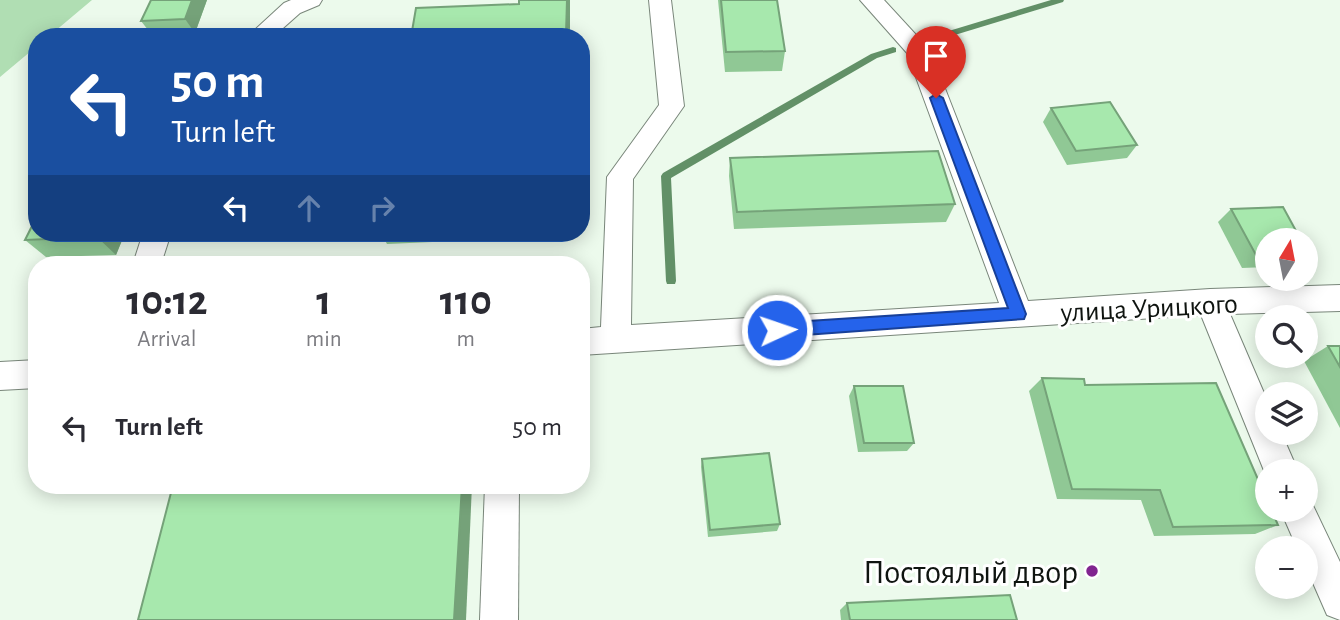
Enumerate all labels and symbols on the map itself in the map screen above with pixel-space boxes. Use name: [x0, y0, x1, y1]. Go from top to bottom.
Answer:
pin: [906, 26, 966, 98]
north arrow: [1255, 228, 1318, 290]
street label: улица Урицкого: [1059, 290, 1238, 328]
position arrow: [740, 293, 814, 367]
place label: Постоялый двор: [863, 557, 1078, 590]
marker: Постоялый двор: [1084, 563, 1100, 579]

